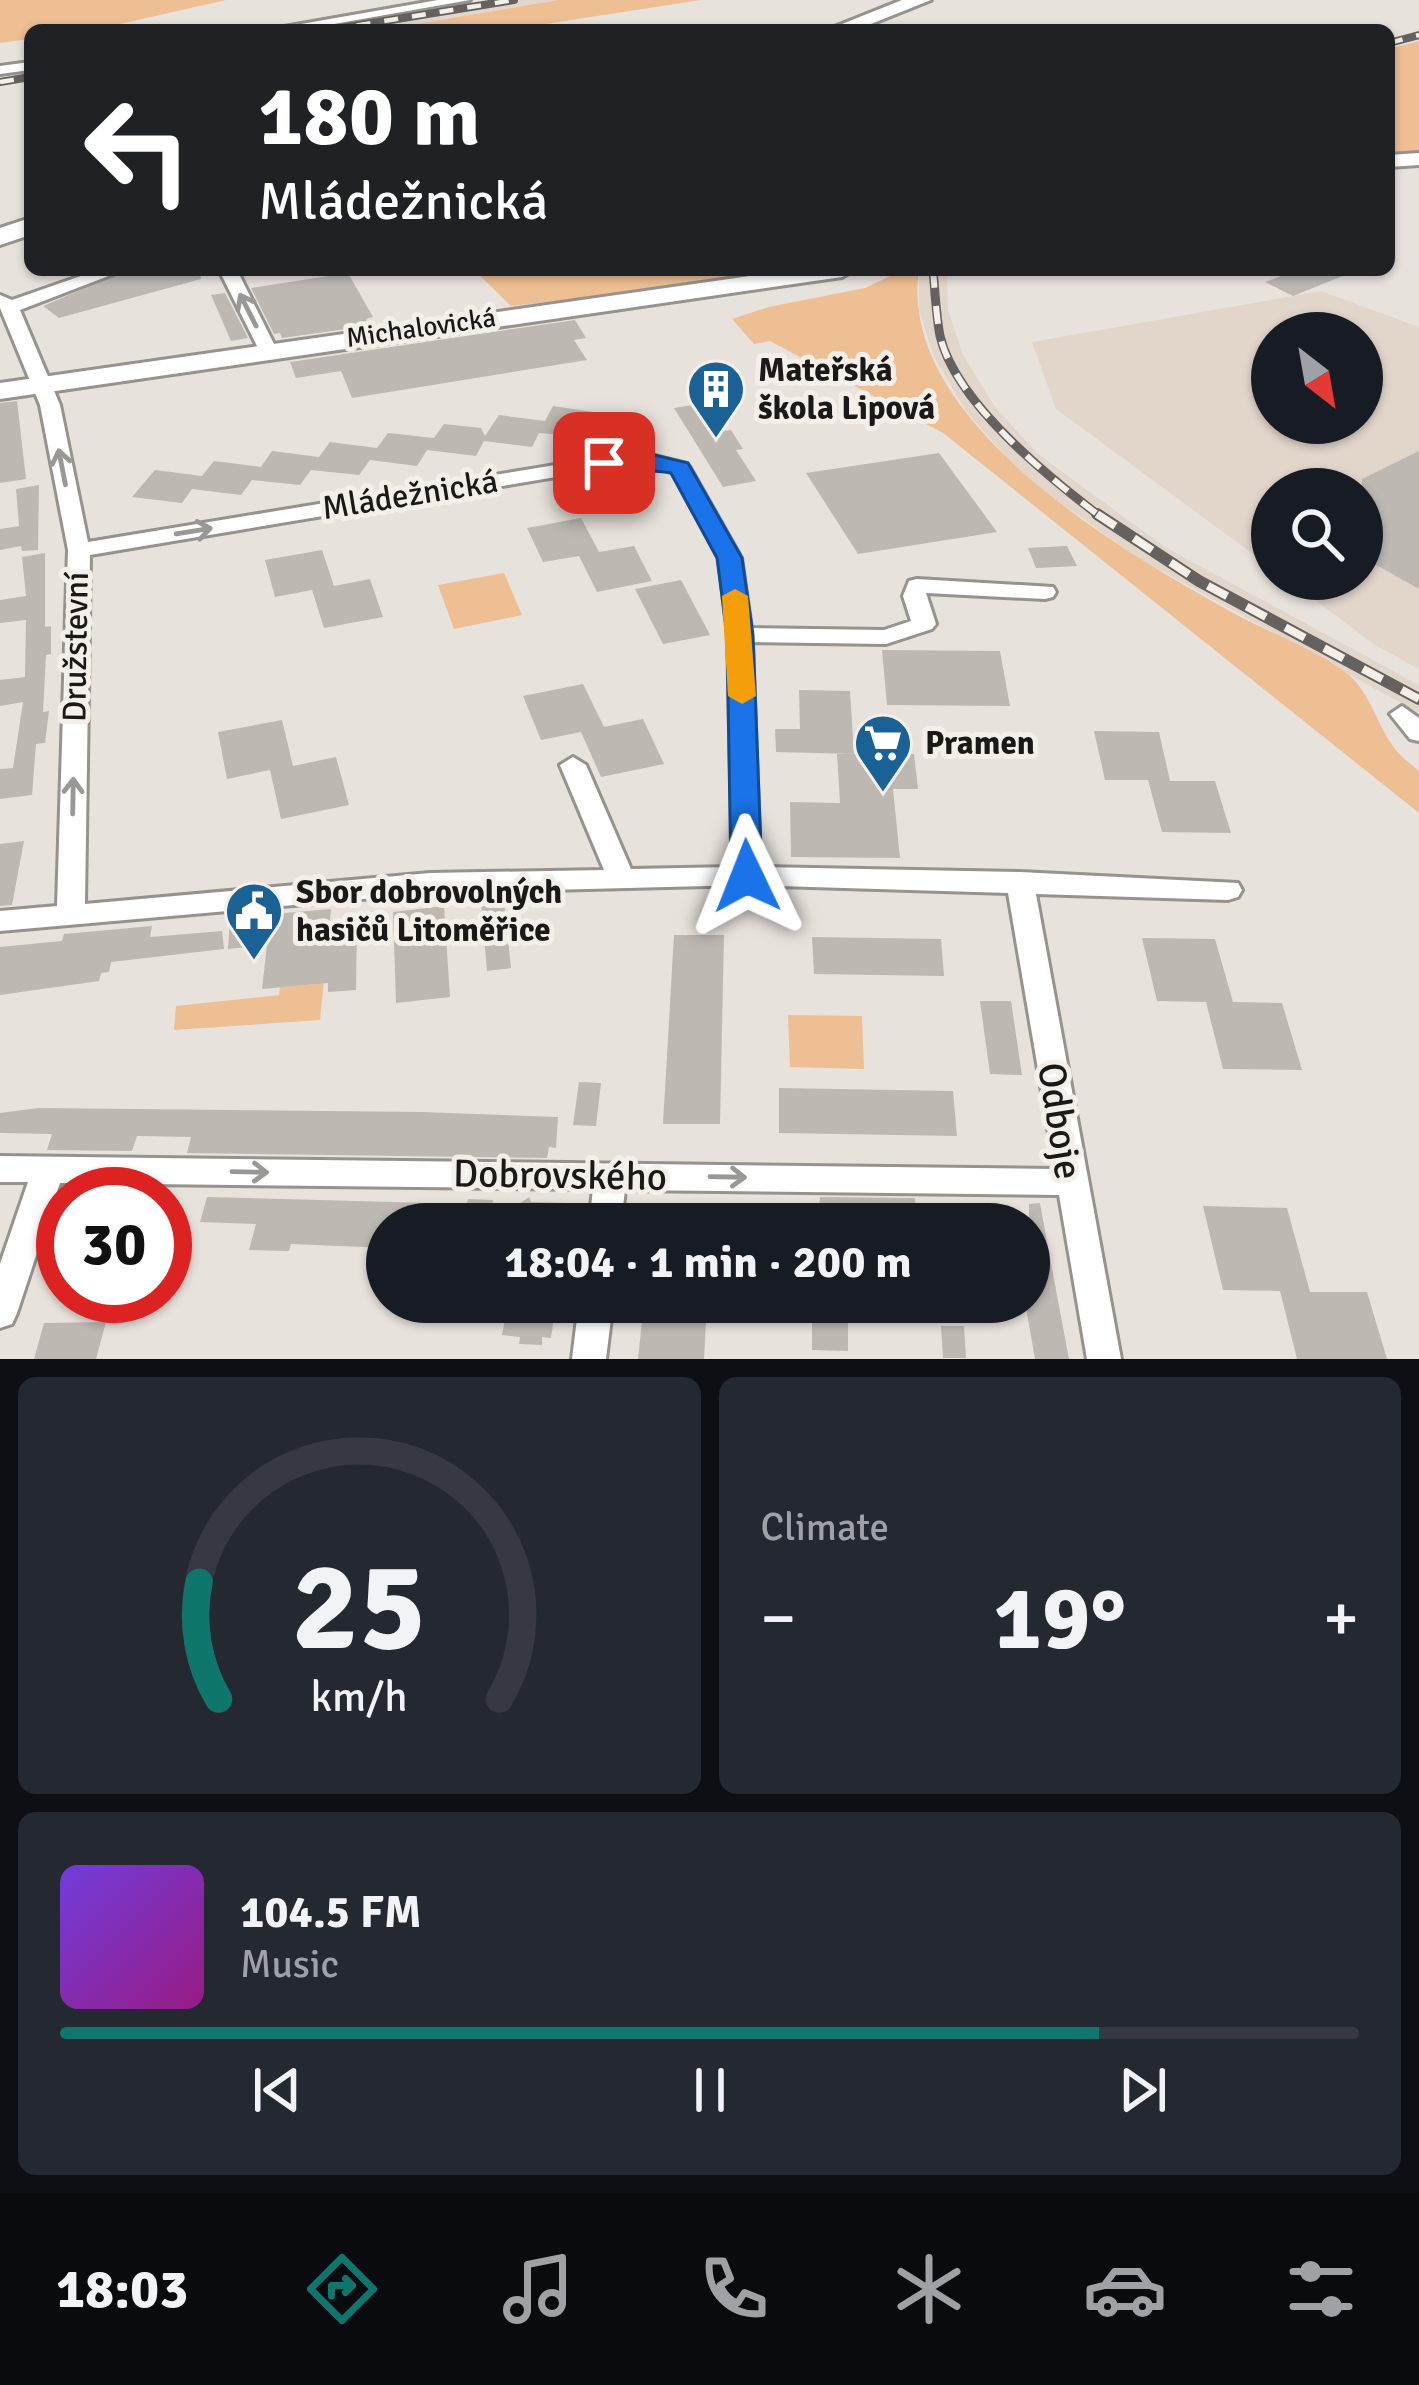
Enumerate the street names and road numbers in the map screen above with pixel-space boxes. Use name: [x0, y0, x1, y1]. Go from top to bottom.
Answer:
street label: Michalovická: [344, 301, 498, 355]
street label: Mládežnická: [319, 461, 501, 529]
street label: Družstevní: [54, 572, 98, 722]
street label: Odboje: [1027, 1059, 1093, 1183]
street label: Dobrovského: [452, 1149, 668, 1201]

